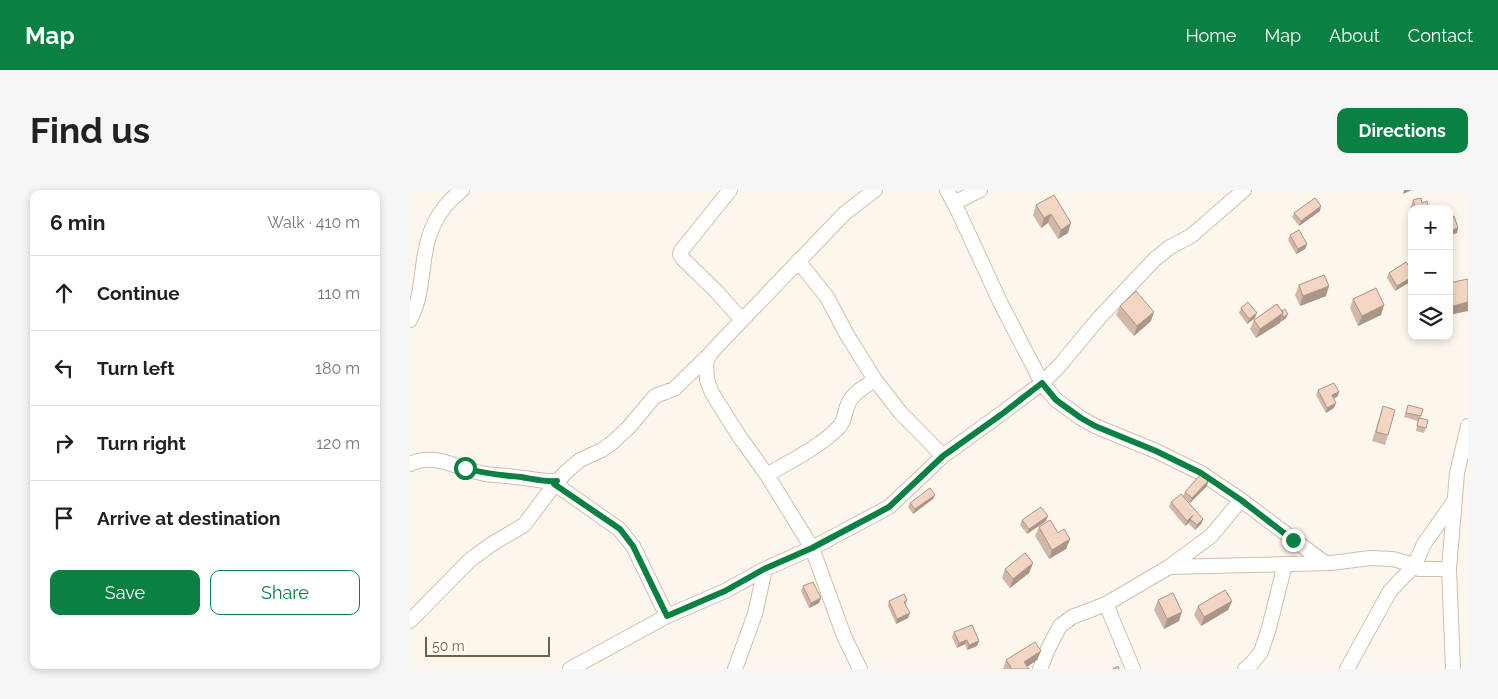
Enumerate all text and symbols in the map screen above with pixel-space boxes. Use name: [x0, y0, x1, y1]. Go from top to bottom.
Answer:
text: Map: [25, 21, 75, 50]
text: Home: [1185, 25, 1236, 46]
text: Map: [1264, 25, 1301, 46]
text: About: [1329, 25, 1380, 46]
text: Contact: [1408, 25, 1473, 46]
button: Directions: [1337, 108, 1468, 153]
text: Find us: [30, 110, 150, 151]
map controls: [1408, 205, 1453, 340]
button: +: [1408, 205, 1453, 250]
text: 6 min: [50, 210, 105, 235]
text: Walk · 410 m: [267, 213, 360, 232]
button: −: [1408, 250, 1453, 295]
icon: ahead: [50, 279, 78, 307]
text: Continue: [97, 282, 180, 304]
text: 110 m: [318, 284, 360, 303]
button: layers: [1408, 295, 1453, 340]
icon: left: [50, 354, 78, 382]
text: Turn left: [97, 357, 174, 379]
text: 180 m: [315, 359, 360, 378]
icon: right: [50, 429, 78, 457]
text: Turn right: [97, 432, 186, 454]
text: 120 m: [316, 434, 360, 453]
route start: [454, 457, 477, 480]
icon: arrive: [50, 504, 78, 532]
text: Arrive at destination: [97, 507, 281, 529]
route end: [1282, 529, 1305, 552]
button: Save: [50, 570, 200, 615]
button: Share: [210, 570, 360, 615]
scale bar: [425, 634, 550, 657]
text: 50 m: [432, 638, 465, 654]

